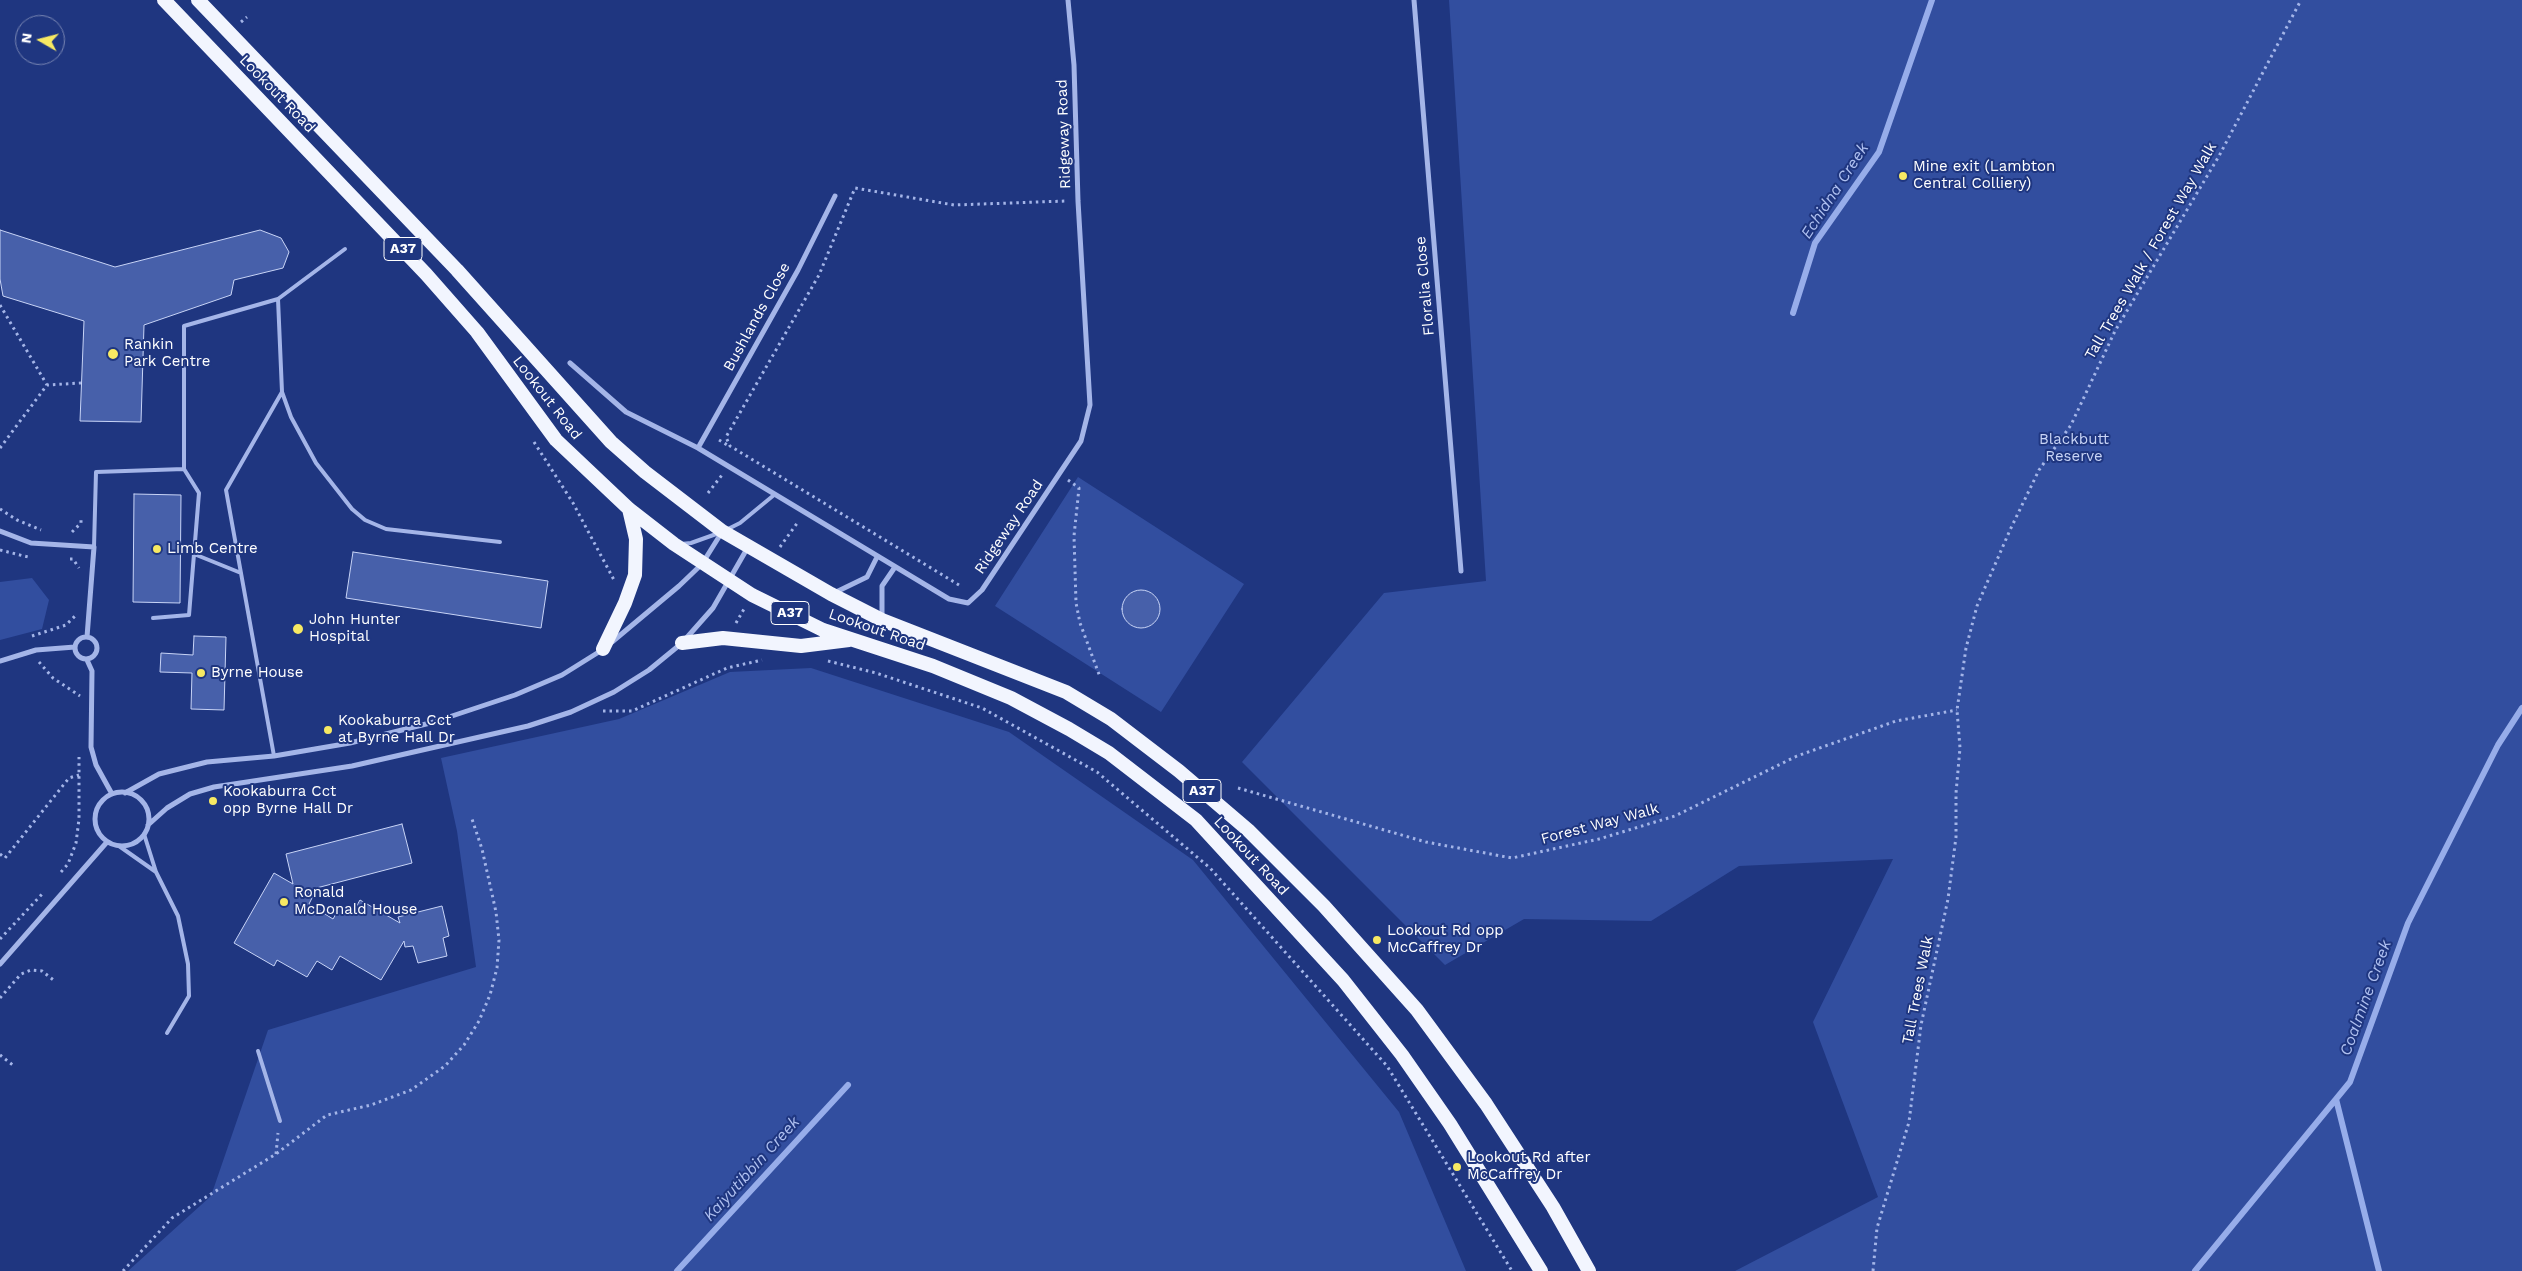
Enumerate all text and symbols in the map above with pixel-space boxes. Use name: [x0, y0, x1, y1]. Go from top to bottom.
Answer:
north arrow: [15, 15, 65, 65]
text: N: [17, 32, 35, 44]
street label: Lookout Road: [235, 51, 319, 137]
street label: Ridgeway Road: [1053, 79, 1075, 189]
street label: Tall Trees Walk / Forest Way Walk: [2081, 139, 2221, 363]
water label: Echidna Creek: [1797, 140, 1873, 242]
place label: Mine exit (Lambton Central Colliery): [1913, 158, 2055, 193]
marker: Mine exit (Lambton Central Colliery): [1897, 170, 1909, 182]
street label: Floralia Close: [1412, 236, 1438, 336]
road number: A37: [384, 238, 422, 260]
street label: Bushlands Close: [720, 260, 794, 374]
place label: Rankin Park Centre: [124, 336, 210, 371]
marker: Rankin Park Centre: [106, 347, 120, 361]
street label: Lookout Road: [509, 353, 585, 443]
park label: Blackbutt Reserve: [2039, 431, 2109, 466]
street label: Ridgeway Road: [971, 477, 1047, 577]
place label: Limb Centre: [167, 540, 258, 558]
marker: Limb Centre: [151, 543, 163, 555]
road number: A37: [771, 602, 809, 624]
street label: Lookout Road: [826, 605, 928, 655]
place label: John Hunter Hospital: [309, 611, 400, 646]
marker: John Hunter Hospital: [291, 622, 305, 636]
place label: Byrne House: [211, 664, 303, 682]
marker: Byrne House: [195, 667, 207, 679]
place label: Kookaburra Cct at Byrne Hall Dr: [338, 712, 455, 747]
marker: Kookaburra Cct at Byrne Hall Dr: [322, 724, 334, 736]
road number: A37: [1183, 779, 1221, 802]
place label: Kookaburra Cct opp Byrne Hall Dr: [223, 783, 353, 818]
marker: Kookaburra Cct opp Byrne Hall Dr: [207, 795, 219, 807]
street label: Forest Way Walk: [1539, 800, 1661, 848]
street label: Lookout Road: [1210, 813, 1292, 899]
place label: Ronald McDonald House: [294, 884, 417, 919]
marker: Ronald McDonald House: [278, 896, 290, 908]
place label: Lookout Rd opp McCaffrey Dr: [1387, 922, 1504, 957]
marker: Lookout Rd opp McCaffrey Dr: [1371, 934, 1383, 946]
street label: Tall Trees Walk: [1899, 934, 1937, 1046]
water label: Coalmine Creek: [2336, 938, 2396, 1058]
water label: Kaiyutibbin Creek: [700, 1113, 804, 1225]
place label: Lookout Rd after McCaffrey Dr: [1467, 1149, 1590, 1184]
marker: Lookout Rd after McCaffrey Dr: [1451, 1161, 1463, 1173]

